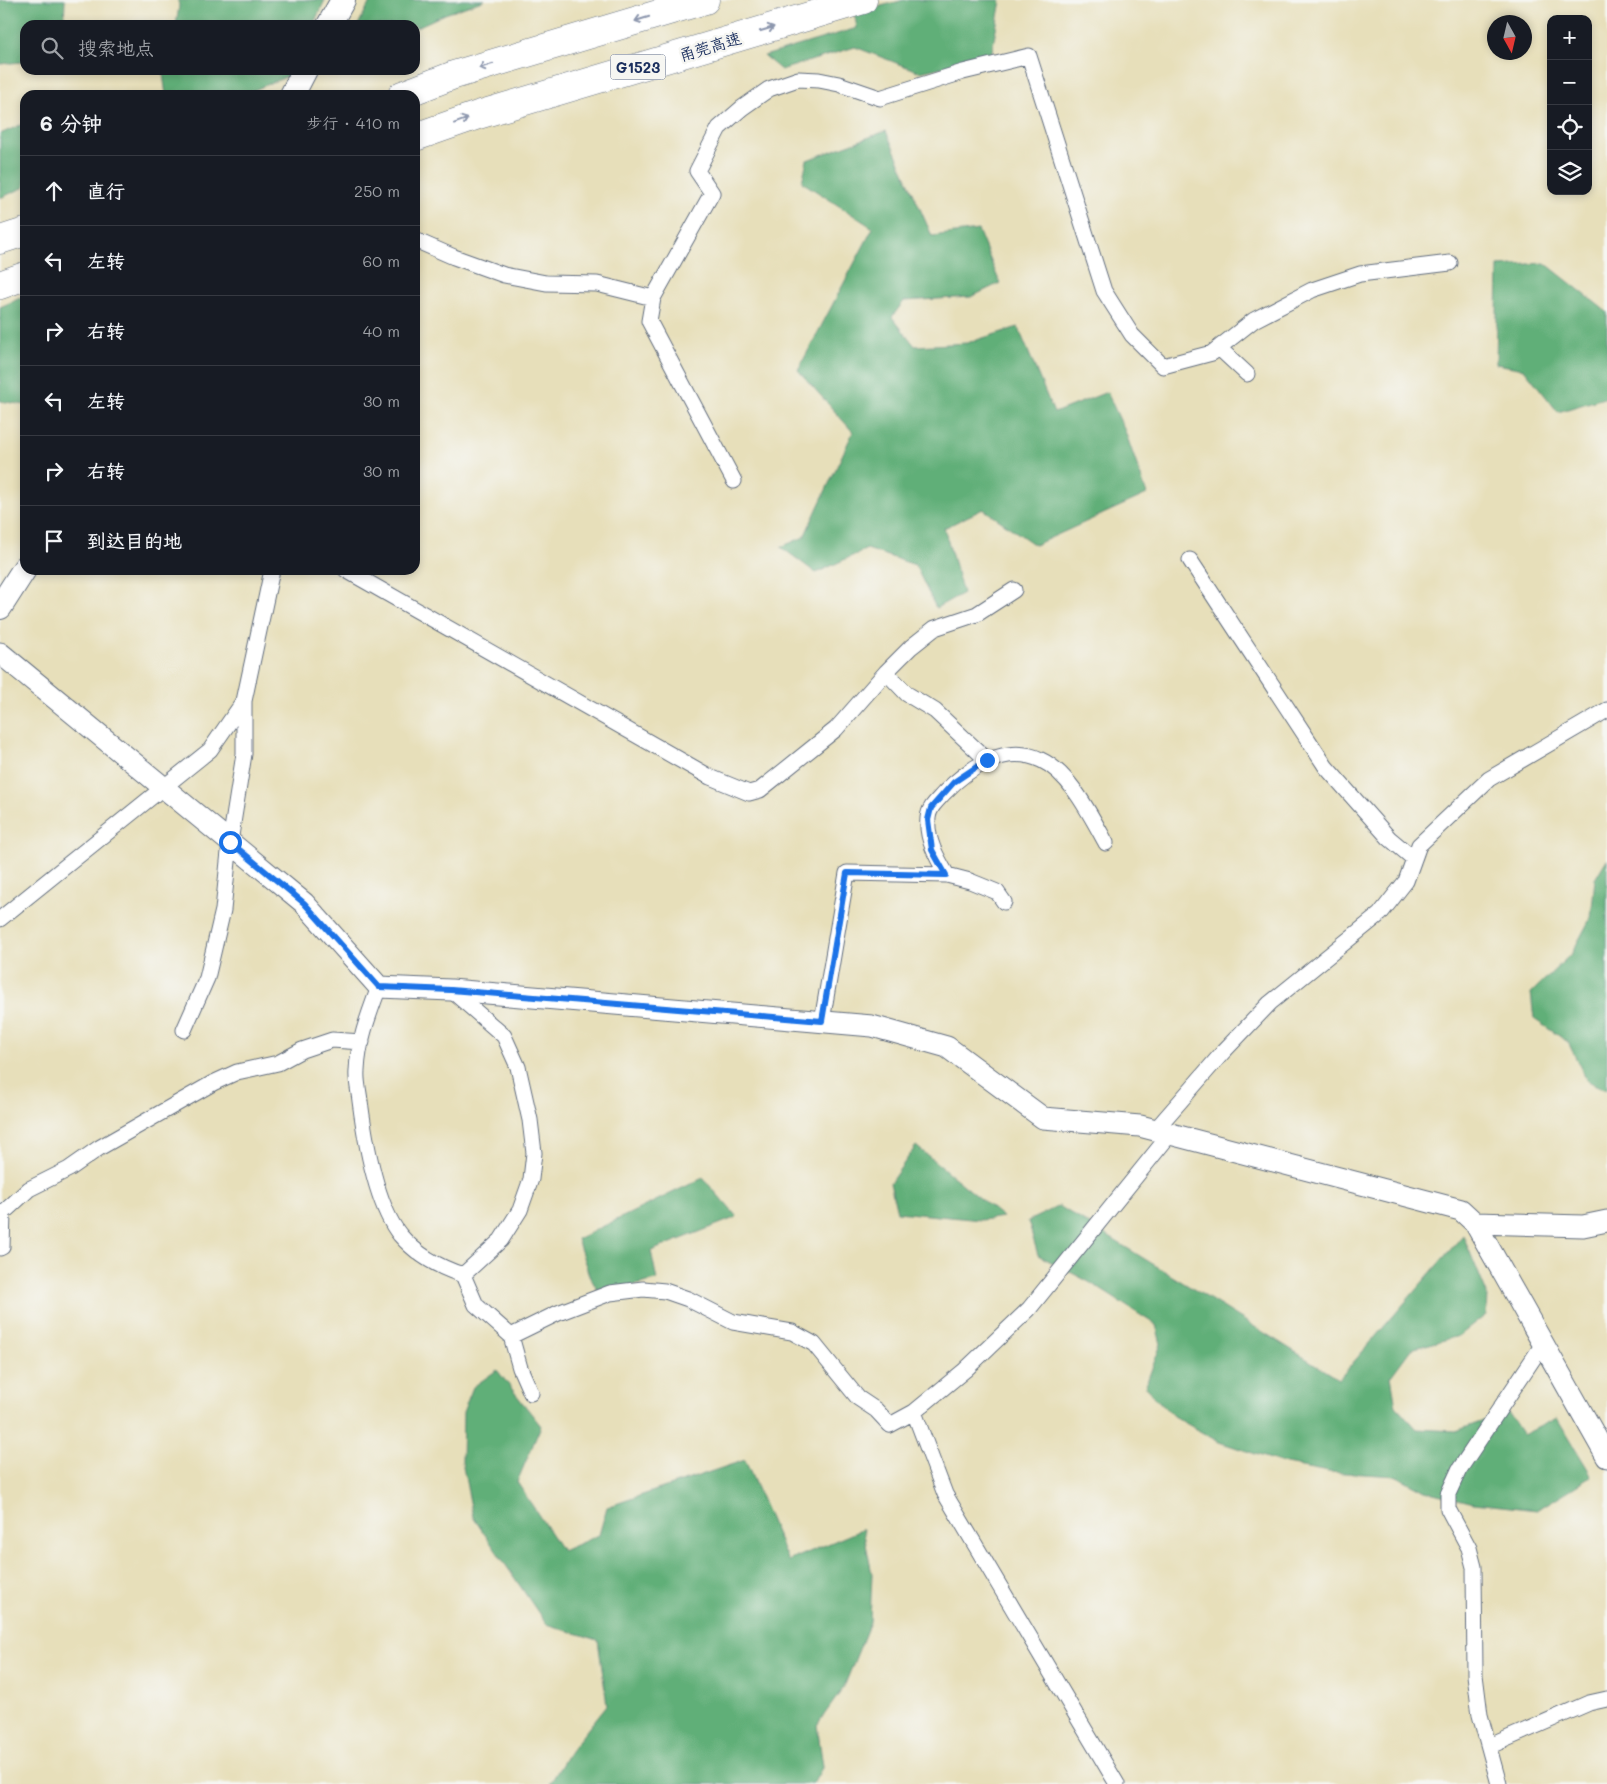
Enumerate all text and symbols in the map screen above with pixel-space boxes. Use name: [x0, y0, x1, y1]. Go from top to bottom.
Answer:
one-way arrow: [634, 15, 650, 25]
north arrow: [1487, 15, 1532, 60]
map controls: [1547, 15, 1592, 195]
button: +: [1547, 15, 1592, 60]
search box: [20, 20, 420, 75]
one-way arrow: [759, 23, 775, 33]
street label: 甬莞高速: [676, 27, 744, 65]
icon: search: [38, 34, 66, 62]
text: 搜索地点: [78, 35, 154, 60]
road number: G1523: [610, 54, 666, 80]
button: −: [1547, 60, 1592, 105]
one-way arrow: [479, 61, 495, 71]
button: locate: [1547, 105, 1592, 150]
text: 6 分钟: [40, 109, 102, 136]
text: 步行 · 410 m: [306, 112, 400, 133]
one-way arrow: [453, 116, 468, 125]
button: layers: [1547, 150, 1592, 195]
icon: ahead: [40, 177, 68, 205]
text: 直行: [87, 178, 125, 203]
text: 250 m: [354, 180, 400, 201]
icon: left: [40, 247, 68, 275]
text: 左转: [87, 248, 125, 273]
text: 60 m: [363, 250, 400, 271]
icon: right: [40, 317, 68, 345]
text: 右转: [87, 318, 125, 343]
text: 40 m: [363, 320, 400, 341]
icon: left: [40, 387, 68, 415]
text: 左转: [87, 388, 125, 413]
text: 30 m: [363, 390, 400, 411]
icon: right: [40, 457, 68, 485]
text: 右转: [87, 458, 125, 483]
text: 30 m: [363, 460, 400, 481]
icon: arrive: [40, 527, 68, 555]
text: 到达目的地: [87, 528, 182, 553]
route end: [976, 749, 999, 772]
route start: [219, 831, 242, 854]

